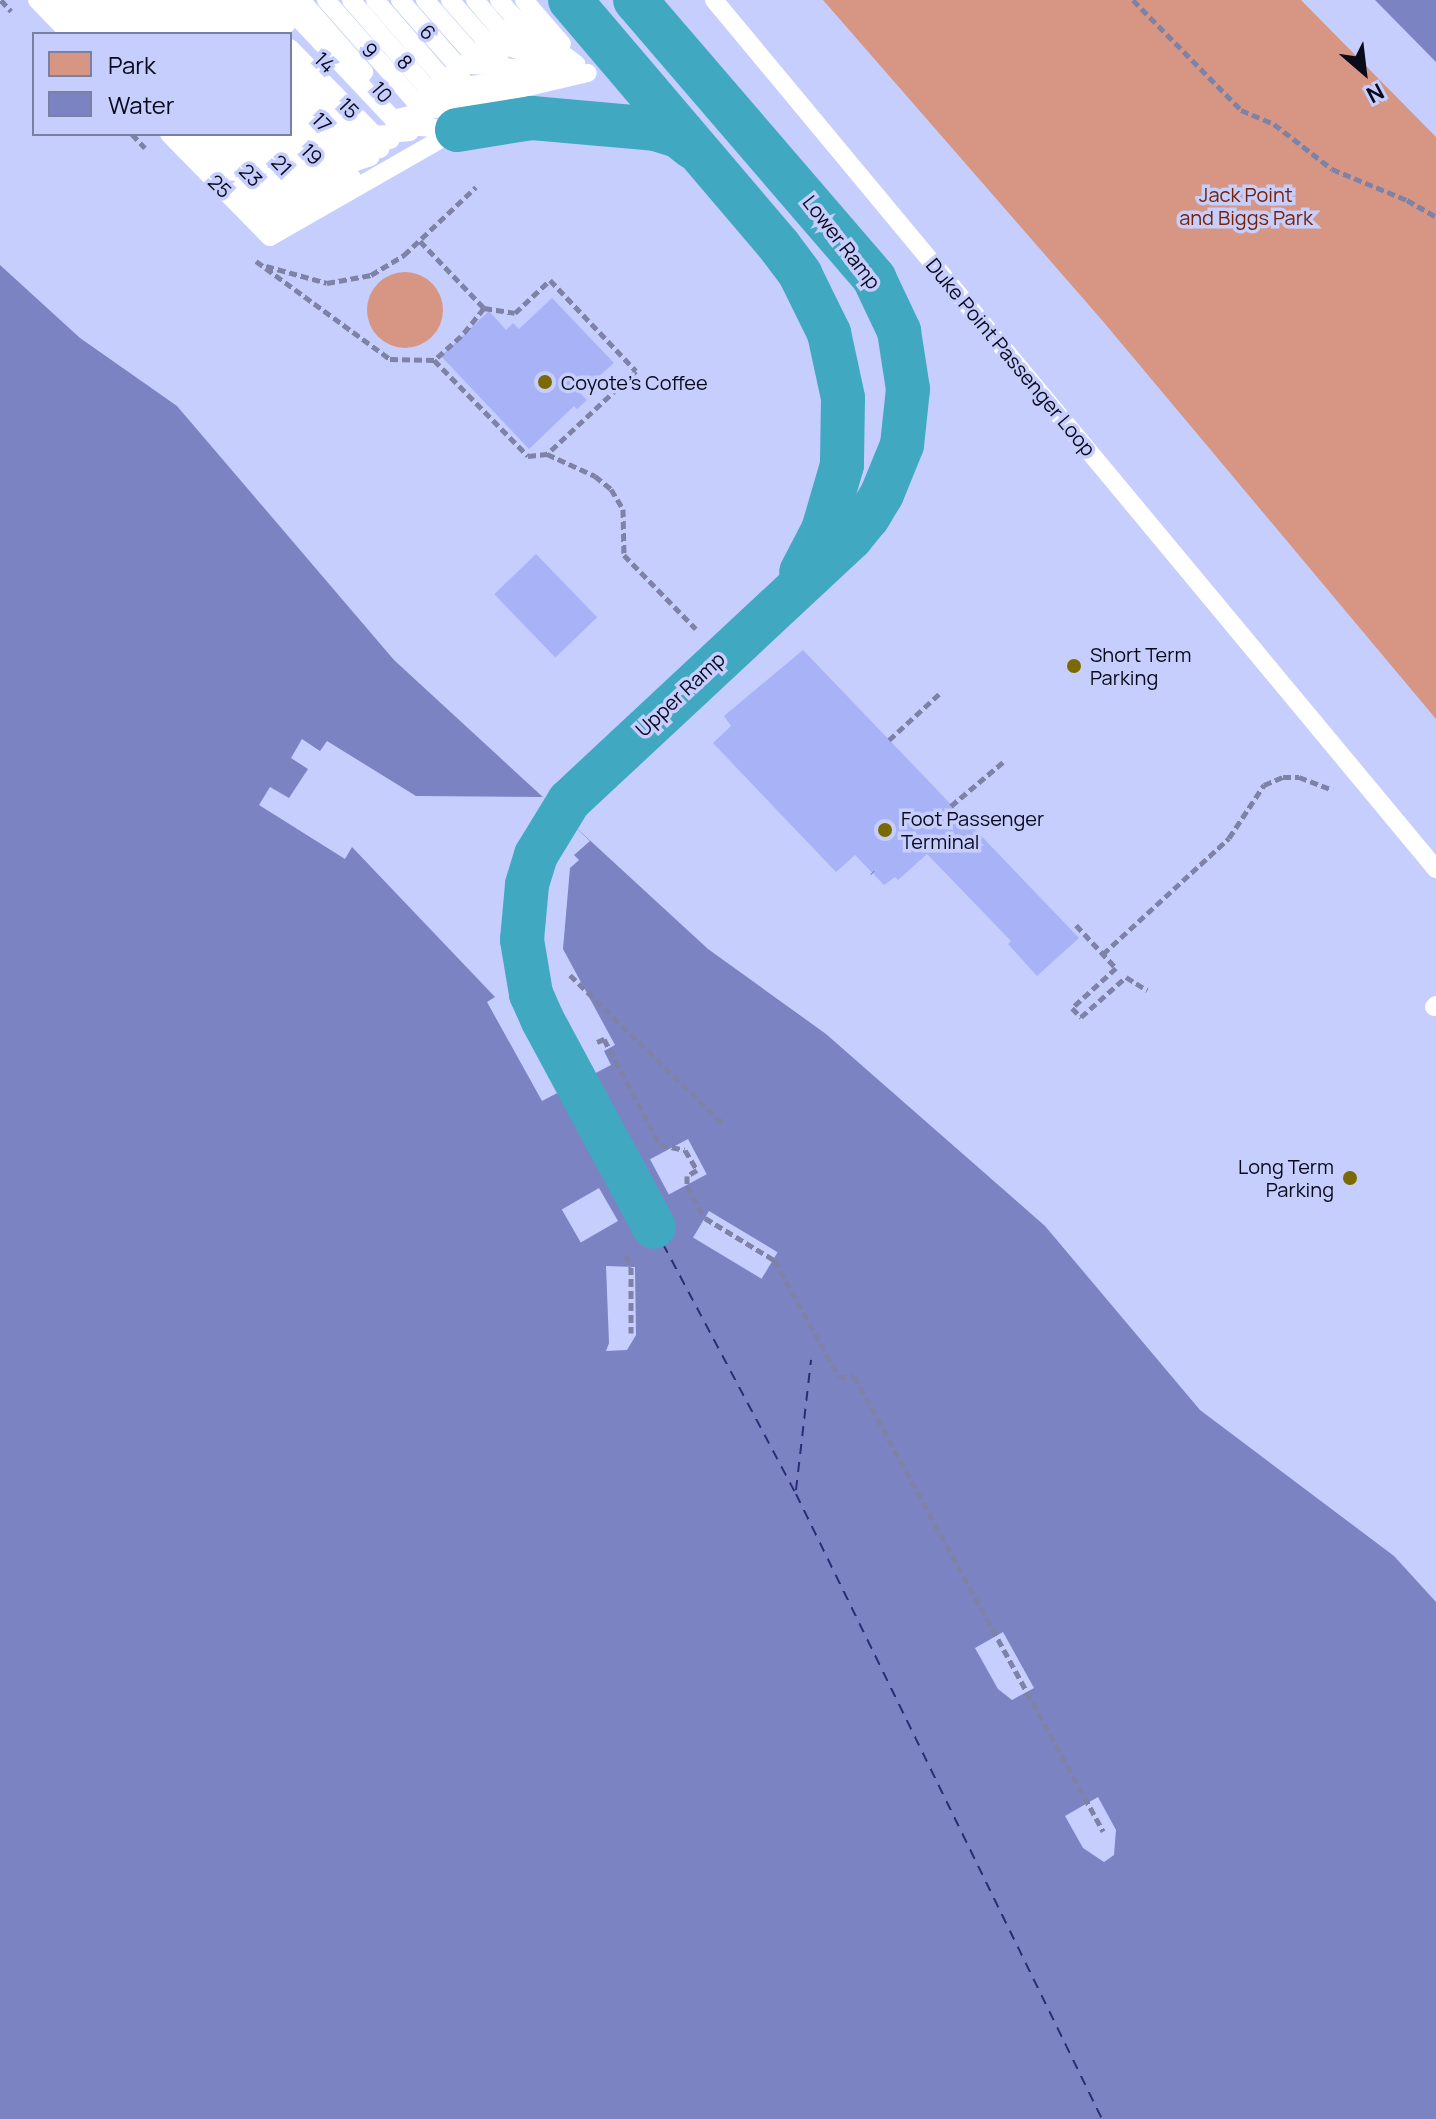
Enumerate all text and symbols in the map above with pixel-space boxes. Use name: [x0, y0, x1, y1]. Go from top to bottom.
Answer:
street label: 6: [415, 19, 441, 45]
legend: [32, 32, 292, 136]
north arrow: [1324, 32, 1404, 112]
street label: 9: [357, 37, 383, 63]
street label: 14: [310, 47, 340, 77]
text: Park: [108, 48, 156, 81]
street label: 8: [392, 50, 418, 74]
text: N: [1361, 76, 1389, 110]
street label: 10: [366, 77, 398, 107]
text: Water: [108, 88, 175, 121]
street label: 15: [334, 93, 364, 123]
street label: 17: [307, 107, 337, 137]
street label: 19: [296, 138, 328, 170]
street label: 21: [267, 150, 297, 180]
street label: 23: [235, 159, 267, 191]
street label: 25: [203, 169, 237, 203]
park label: Jack Point and Biggs Park: [1179, 183, 1313, 230]
street label: Lower Ramp: [798, 190, 886, 294]
street label: Duke Point Passenger Loop: [921, 253, 1101, 461]
place label: Coyote's Coffee: [561, 370, 708, 394]
marker: Coyote's Coffee: [536, 373, 554, 391]
place label: Short Term Parking: [1090, 642, 1191, 689]
street label: Upper Ramp: [630, 647, 730, 741]
marker: Short Term Parking: [1065, 657, 1083, 675]
place label: Foot Passenger Terminal: [901, 806, 1044, 853]
marker: Foot Passenger Terminal: [876, 821, 894, 839]
place label: Long Term Parking: [1238, 1154, 1334, 1201]
marker: Long Term Parking: [1341, 1169, 1359, 1187]

